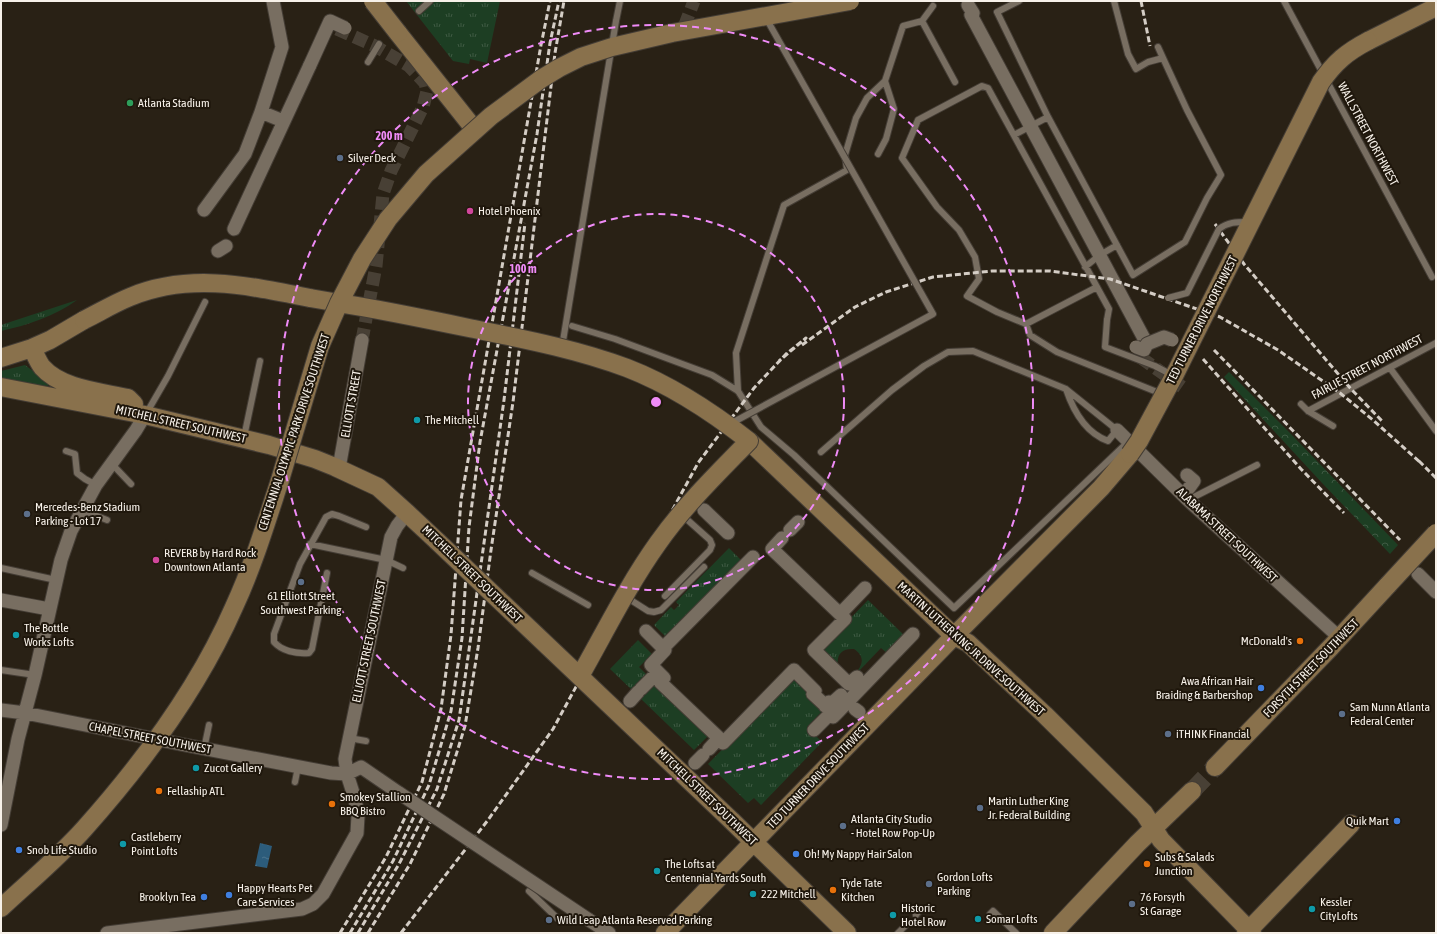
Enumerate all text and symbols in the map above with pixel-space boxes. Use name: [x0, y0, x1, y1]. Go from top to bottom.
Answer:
street label: WALL STREET NORTHWEST: [1335, 80, 1402, 189]
place label: Atlanta Stadium: [138, 96, 210, 110]
marker: Atlanta Stadium: [125, 98, 135, 108]
text: 200 m: [375, 129, 403, 143]
place label: Silver Deck: [348, 151, 397, 165]
marker: Silver Deck: [335, 153, 345, 163]
place label: Hotel Phoenix: [478, 204, 541, 218]
marker: Hotel Phoenix: [465, 206, 475, 216]
street label: TED TURNER DRIVE NORTHWEST: [1164, 253, 1241, 386]
text: 100 m: [509, 262, 537, 276]
street label: CENTENNIAL OLYMPIC PARK DRIVE SOUTHWEST: [255, 331, 333, 532]
street label: FAIRLIE STREET NORTHWEST: [1309, 331, 1426, 402]
street label: ELLIOTT STREET: [338, 368, 364, 439]
centre of rings: [649, 395, 663, 409]
street label: MITCHELL STREET SOUTHWEST: [114, 402, 248, 446]
place label: The Mitchell: [425, 413, 480, 427]
marker: The Mitchell: [412, 415, 422, 425]
street label: ALABAMA STREET SOUTHWEST: [1174, 485, 1281, 586]
place label: Mercedes-Benz Stadium Parking - Lot 17: [35, 500, 140, 528]
marker: Mercedes-Benz Stadium Parking - Lot 17: [22, 509, 32, 519]
street label: MITCHELL STREET SOUTHWEST: [419, 523, 525, 626]
place label: REVERB by Hard Rock Downtown Atlanta: [164, 546, 257, 574]
marker: REVERB by Hard Rock Downtown Atlanta: [151, 555, 161, 565]
marker: 61 Elliott Street Southwest Parking: [296, 577, 306, 587]
street label: ELLIOTT STREET SOUTHWEST: [349, 578, 389, 704]
street label: MARTIN LUTHER KING JR DRIVE SOUTHWEST: [895, 579, 1048, 719]
place label: 61 Elliott Street Southwest Parking: [260, 589, 342, 617]
street label: FORSYTH STREET SOUTHWEST: [1260, 615, 1362, 720]
place label: The Bottle Works Lofts: [24, 621, 74, 649]
marker: The Bottle Works Lofts: [11, 630, 21, 640]
place label: McDonald's: [1241, 634, 1292, 648]
marker: McDonald's: [1295, 636, 1305, 646]
place label: Awa African Hair Braiding & Barbershop: [1156, 674, 1253, 702]
marker: Awa African Hair Braiding & Barbershop: [1256, 683, 1266, 693]
place label: Sam Nunn Atlanta Federal Center: [1350, 700, 1430, 728]
marker: Sam Nunn Atlanta Federal Center: [1337, 709, 1347, 719]
street label: CHAPEL STREET SOUTHWEST: [88, 719, 213, 757]
street label: TED TURNER DRIVE SOUTHWEST: [764, 720, 872, 832]
place label: iTHINK Financial: [1176, 727, 1250, 741]
marker: iTHINK Financial: [1163, 729, 1173, 739]
street label: MITCHELL STREET SOUTHWEST: [654, 746, 760, 849]
place label: Zucot Gallery: [204, 761, 263, 775]
marker: Zucot Gallery: [191, 763, 201, 773]
place label: Fellaship ATL: [167, 784, 225, 798]
marker: Fellaship ATL: [154, 786, 164, 796]
place label: Smokey Stallion BBQ Bistro: [340, 790, 411, 818]
place label: Martin Luther King Jr. Federal Building: [988, 794, 1071, 822]
marker: Smokey Stallion BBQ Bistro: [327, 799, 337, 809]
marker: Martin Luther King Jr. Federal Building: [975, 803, 985, 813]
place label: Atlanta City Studio - Hotel Row Pop-Up: [851, 812, 935, 840]
place label: Quik Mart: [1346, 814, 1390, 828]
marker: Quik Mart: [1392, 816, 1402, 826]
marker: Atlanta City Studio - Hotel Row Pop-Up: [838, 821, 848, 831]
place label: Castleberry Point Lofts: [131, 830, 181, 858]
marker: Castleberry Point Lofts: [118, 839, 128, 849]
place label: Snob Life Studio: [27, 843, 97, 857]
marker: Snob Life Studio: [14, 845, 24, 855]
place label: Oh! My Nappy Hair Salon: [804, 847, 912, 861]
marker: Oh! My Nappy Hair Salon: [791, 849, 801, 859]
place label: Subs & Salads Junction: [1155, 850, 1215, 878]
place label: The Lofts at Centennial Yards South: [665, 857, 766, 885]
marker: Subs & Salads Junction: [1142, 859, 1152, 869]
marker: The Lofts at Centennial Yards South: [652, 866, 662, 876]
place label: Gordon Lofts Parking: [937, 870, 993, 898]
place label: Tyde Tate Kitchen: [841, 876, 882, 904]
marker: Gordon Lofts Parking: [924, 879, 934, 889]
place label: Happy Hearts Pet Care Services: [237, 881, 313, 909]
marker: Tyde Tate Kitchen: [828, 885, 838, 895]
place label: 222 Mitchell: [761, 887, 817, 901]
marker: 222 Mitchell: [748, 889, 758, 899]
place label: Brooklyn Tea: [139, 890, 196, 904]
marker: Happy Hearts Pet Care Services: [224, 890, 234, 900]
place label: 76 Forsyth St Garage: [1140, 890, 1185, 918]
marker: Brooklyn Tea: [199, 892, 209, 902]
place label: Kessler CityLofts: [1320, 895, 1358, 923]
marker: 76 Forsyth St Garage: [1127, 899, 1137, 909]
place label: Historic Hotel Row: [901, 901, 946, 929]
marker: Kessler CityLofts: [1307, 904, 1317, 914]
marker: Historic Hotel Row: [888, 910, 898, 920]
place label: Somar Lofts: [986, 912, 1037, 926]
place label: Wild Leap Atlanta Reserved Parking: [557, 913, 713, 927]
marker: Somar Lofts: [973, 914, 983, 924]
marker: Wild Leap Atlanta Reserved Parking: [544, 915, 554, 925]

